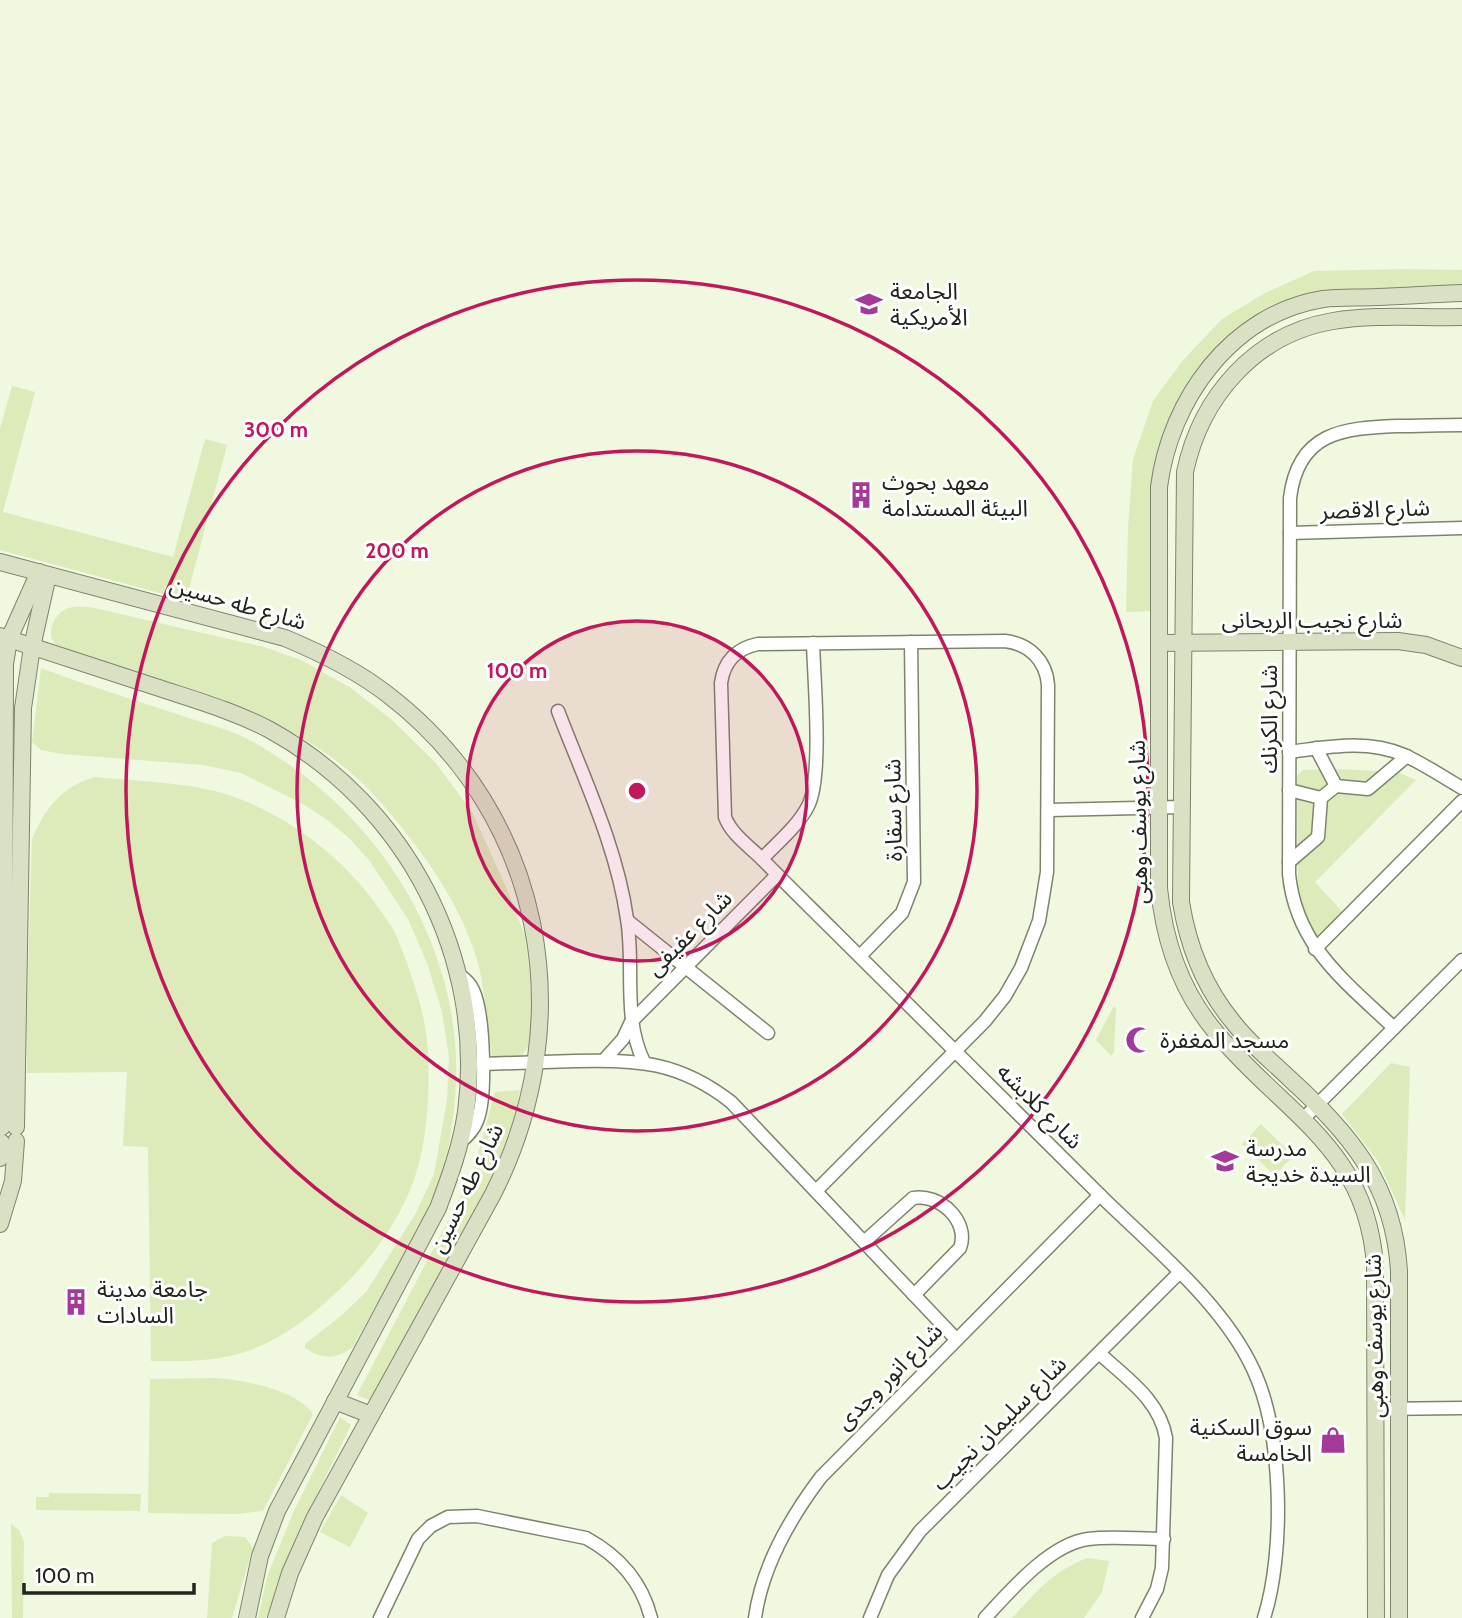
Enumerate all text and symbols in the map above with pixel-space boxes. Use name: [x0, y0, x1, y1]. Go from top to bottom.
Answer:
place label: الجامعة الأمريكية: [890, 277, 968, 331]
school or university icon: الجامعة الأمريكية: [854, 289, 884, 319]
text: 300 m: [244, 417, 308, 442]
place label: معهد بحوث البيئة المستدامة: [882, 468, 1028, 522]
building icon: معهد بحوث البيئة المستدامة: [846, 480, 876, 510]
street label: شارع الاقصر: [1319, 493, 1431, 528]
text: 200 m: [365, 538, 429, 563]
street label: شارع طه حسين: [166, 570, 309, 639]
street label: شارع نجيب الريحانى: [1222, 606, 1402, 637]
text: 100 m: [487, 658, 547, 683]
street label: شارع الكرنك: [1255, 665, 1286, 773]
street label: شارع يوسف وهبى: [1123, 739, 1156, 904]
street label: شارع سقارة: [878, 758, 911, 862]
centre of rings: [625, 779, 649, 803]
street label: شارع عفيفى: [640, 884, 740, 984]
mosque icon: مسجد المغفرة: [1124, 1025, 1154, 1055]
place label: مسجد المغفرة: [1160, 1026, 1289, 1054]
street label: شارع كلابشه: [989, 1057, 1089, 1157]
street label: شارع طه حسين: [423, 1119, 512, 1259]
place label: مدرسة السيدة خديجة: [1246, 1134, 1371, 1188]
school or university icon: مدرسة السيدة خديجة: [1210, 1146, 1240, 1176]
street label: شارع يوسف وهبى: [1359, 1253, 1392, 1418]
place label: جامعة مدينة السادات: [97, 1275, 208, 1329]
building icon: جامعة مدينة السادات: [61, 1287, 91, 1317]
street label: شارع انور وجدى: [830, 1317, 950, 1437]
street label: شارع سليمان نجيب: [926, 1350, 1074, 1498]
place label: سوق السكنية الخامسة: [1190, 1413, 1312, 1467]
shop icon: سوق السكنية الخامسة: [1318, 1425, 1348, 1455]
scale bar: [24, 1552, 194, 1596]
text: 100 m: [35, 1563, 94, 1588]

